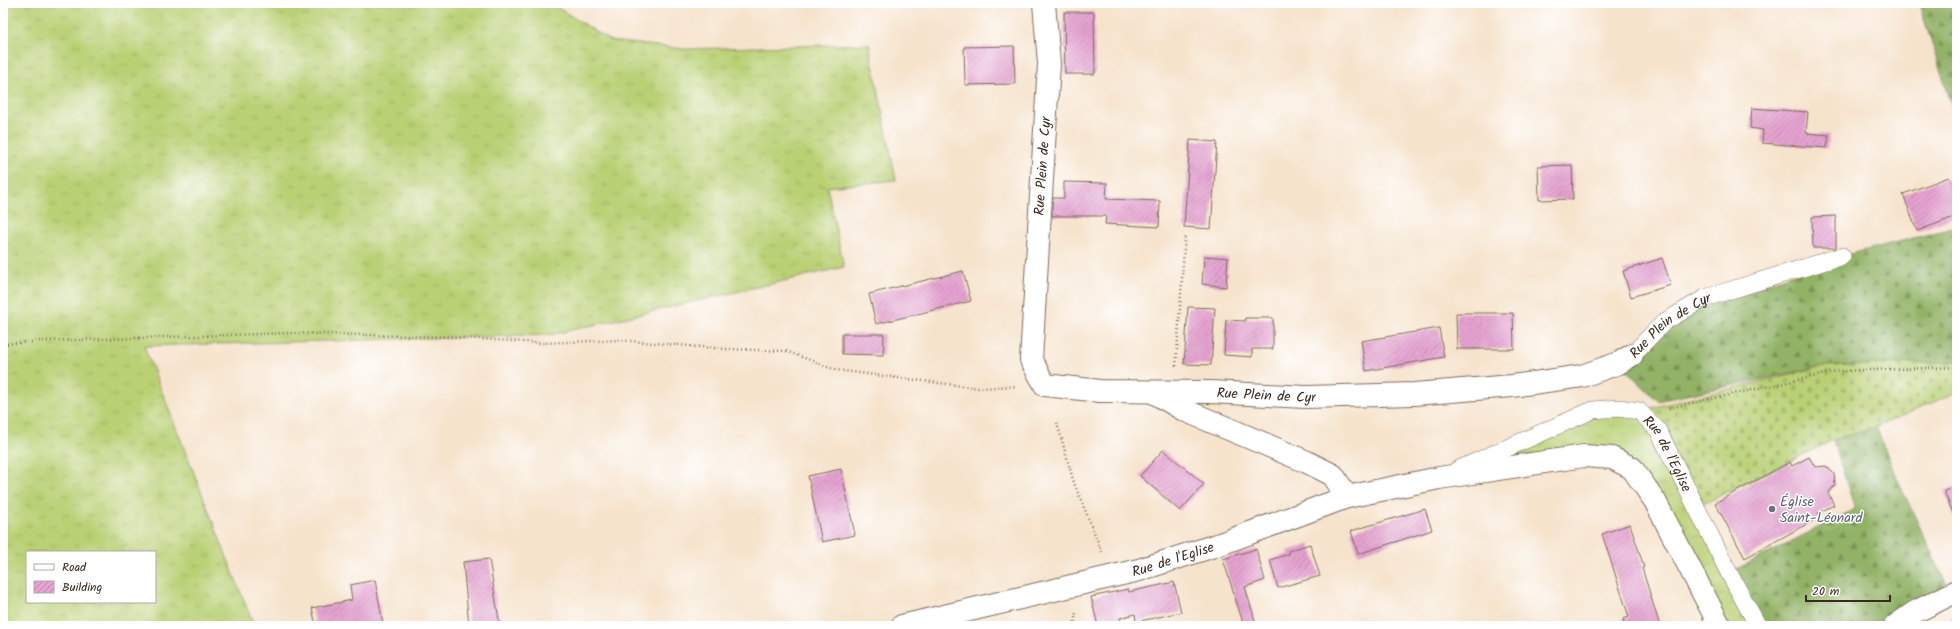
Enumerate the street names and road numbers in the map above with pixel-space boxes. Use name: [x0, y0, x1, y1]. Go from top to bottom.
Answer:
street label: Rue Plein de Cyr: [1029, 115, 1058, 216]
street label: Rue Plein de Cyr: [1624, 287, 1715, 364]
street label: Rue Plein de Cyr: [1216, 382, 1317, 409]
street label: Rue de l'Eglise: [1637, 411, 1697, 497]
street label: Rue de l'Eglise: [1130, 536, 1218, 583]

